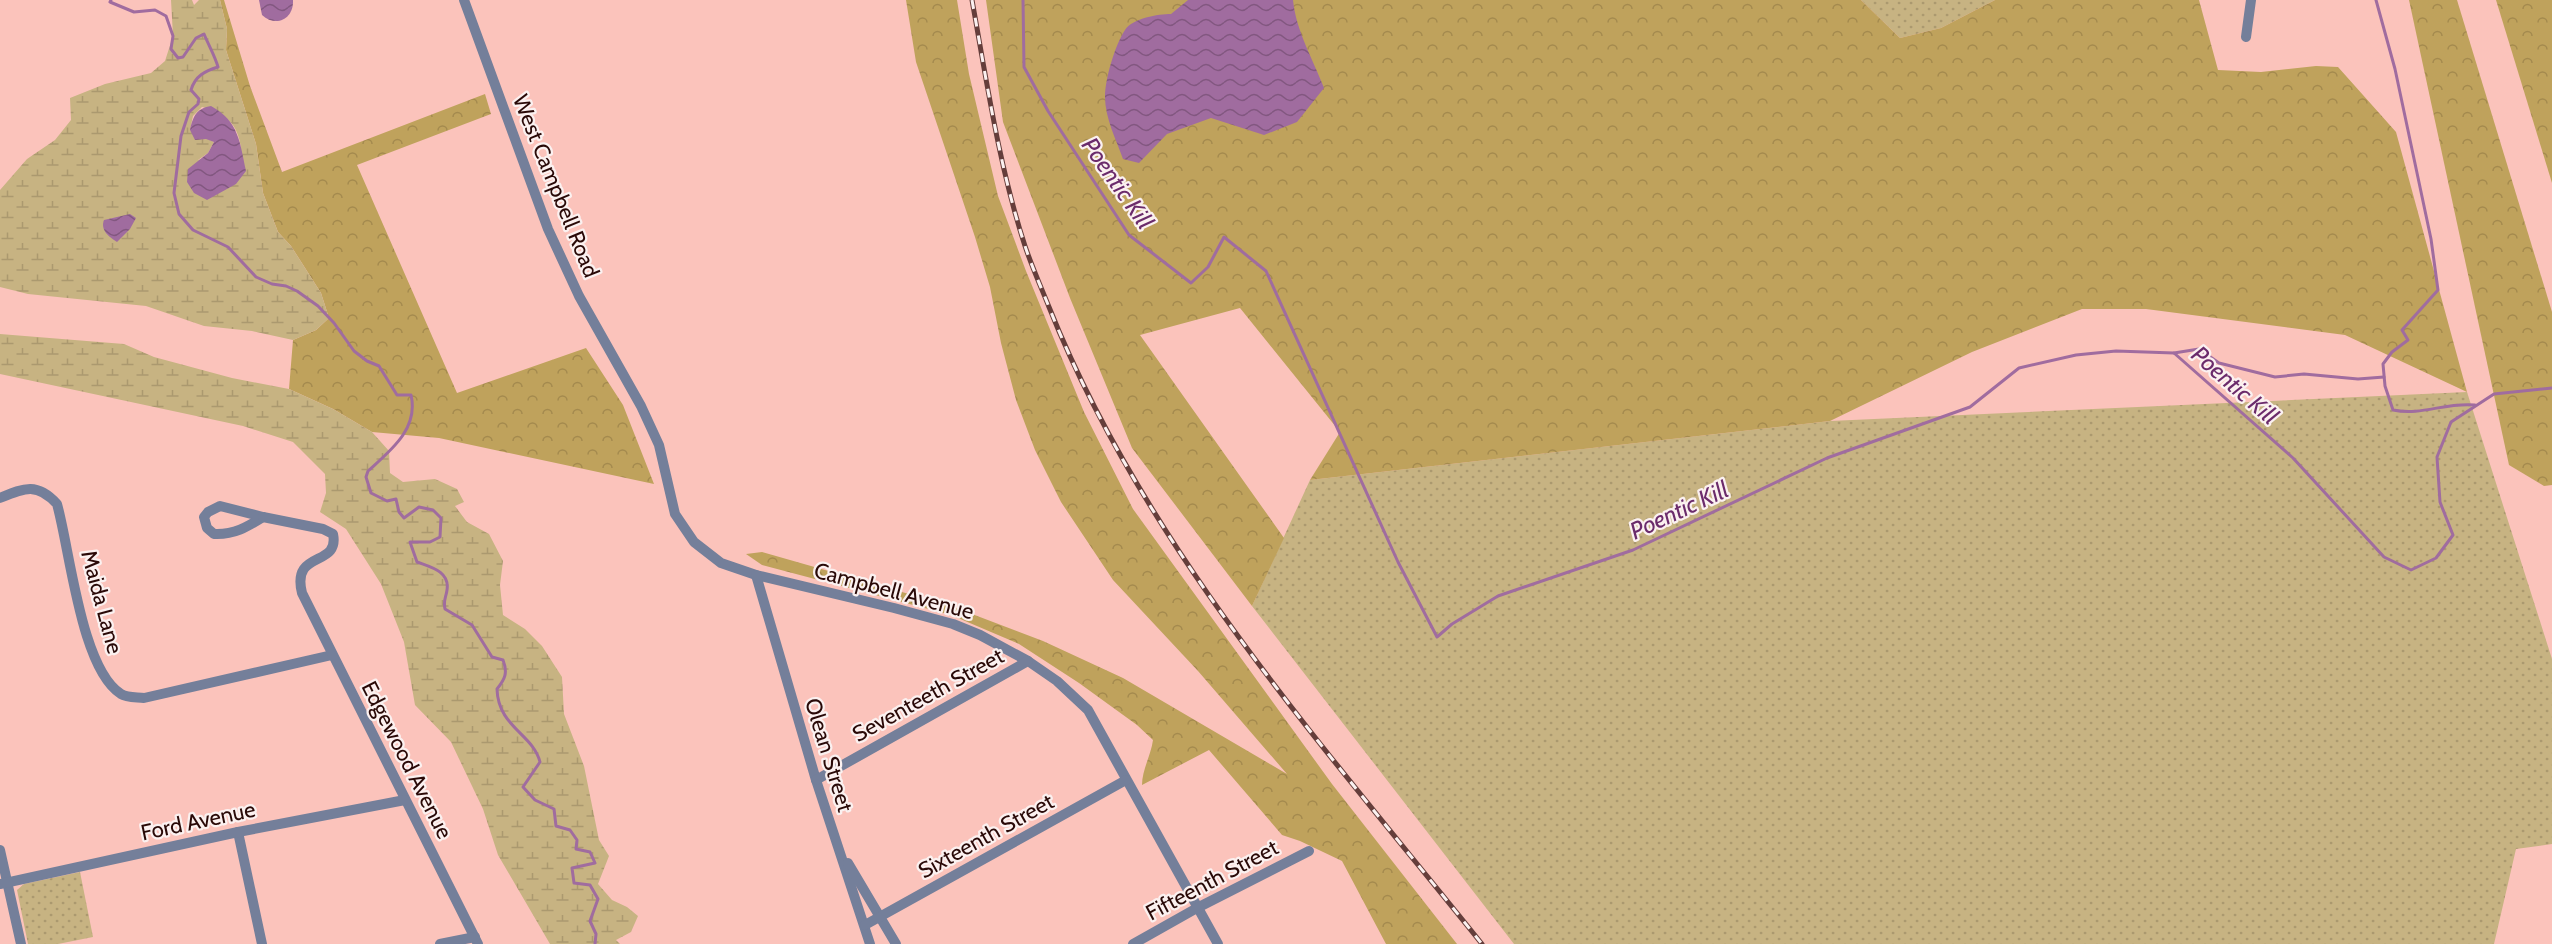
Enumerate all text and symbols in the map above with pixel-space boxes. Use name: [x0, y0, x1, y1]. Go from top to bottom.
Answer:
street label: West Campbell Road: [507, 91, 605, 281]
water label: Poentic Kill: [1076, 132, 1160, 235]
water label: Poentic Kill: [2186, 340, 2285, 431]
water label: Poentic Kill: [1625, 474, 1733, 545]
street label: Maida Lane: [75, 547, 129, 657]
street label: Campbell Avenue: [811, 557, 977, 625]
street label: Seventeeth Street: [848, 642, 1009, 748]
street label: Edgewood Avenue: [356, 677, 458, 843]
street label: Olean Street: [799, 695, 859, 816]
street label: Sixteenth Street: [914, 787, 1059, 884]
street label: Ford Avenue: [138, 796, 258, 846]
street label: Fifteenth Street: [1141, 834, 1283, 926]

